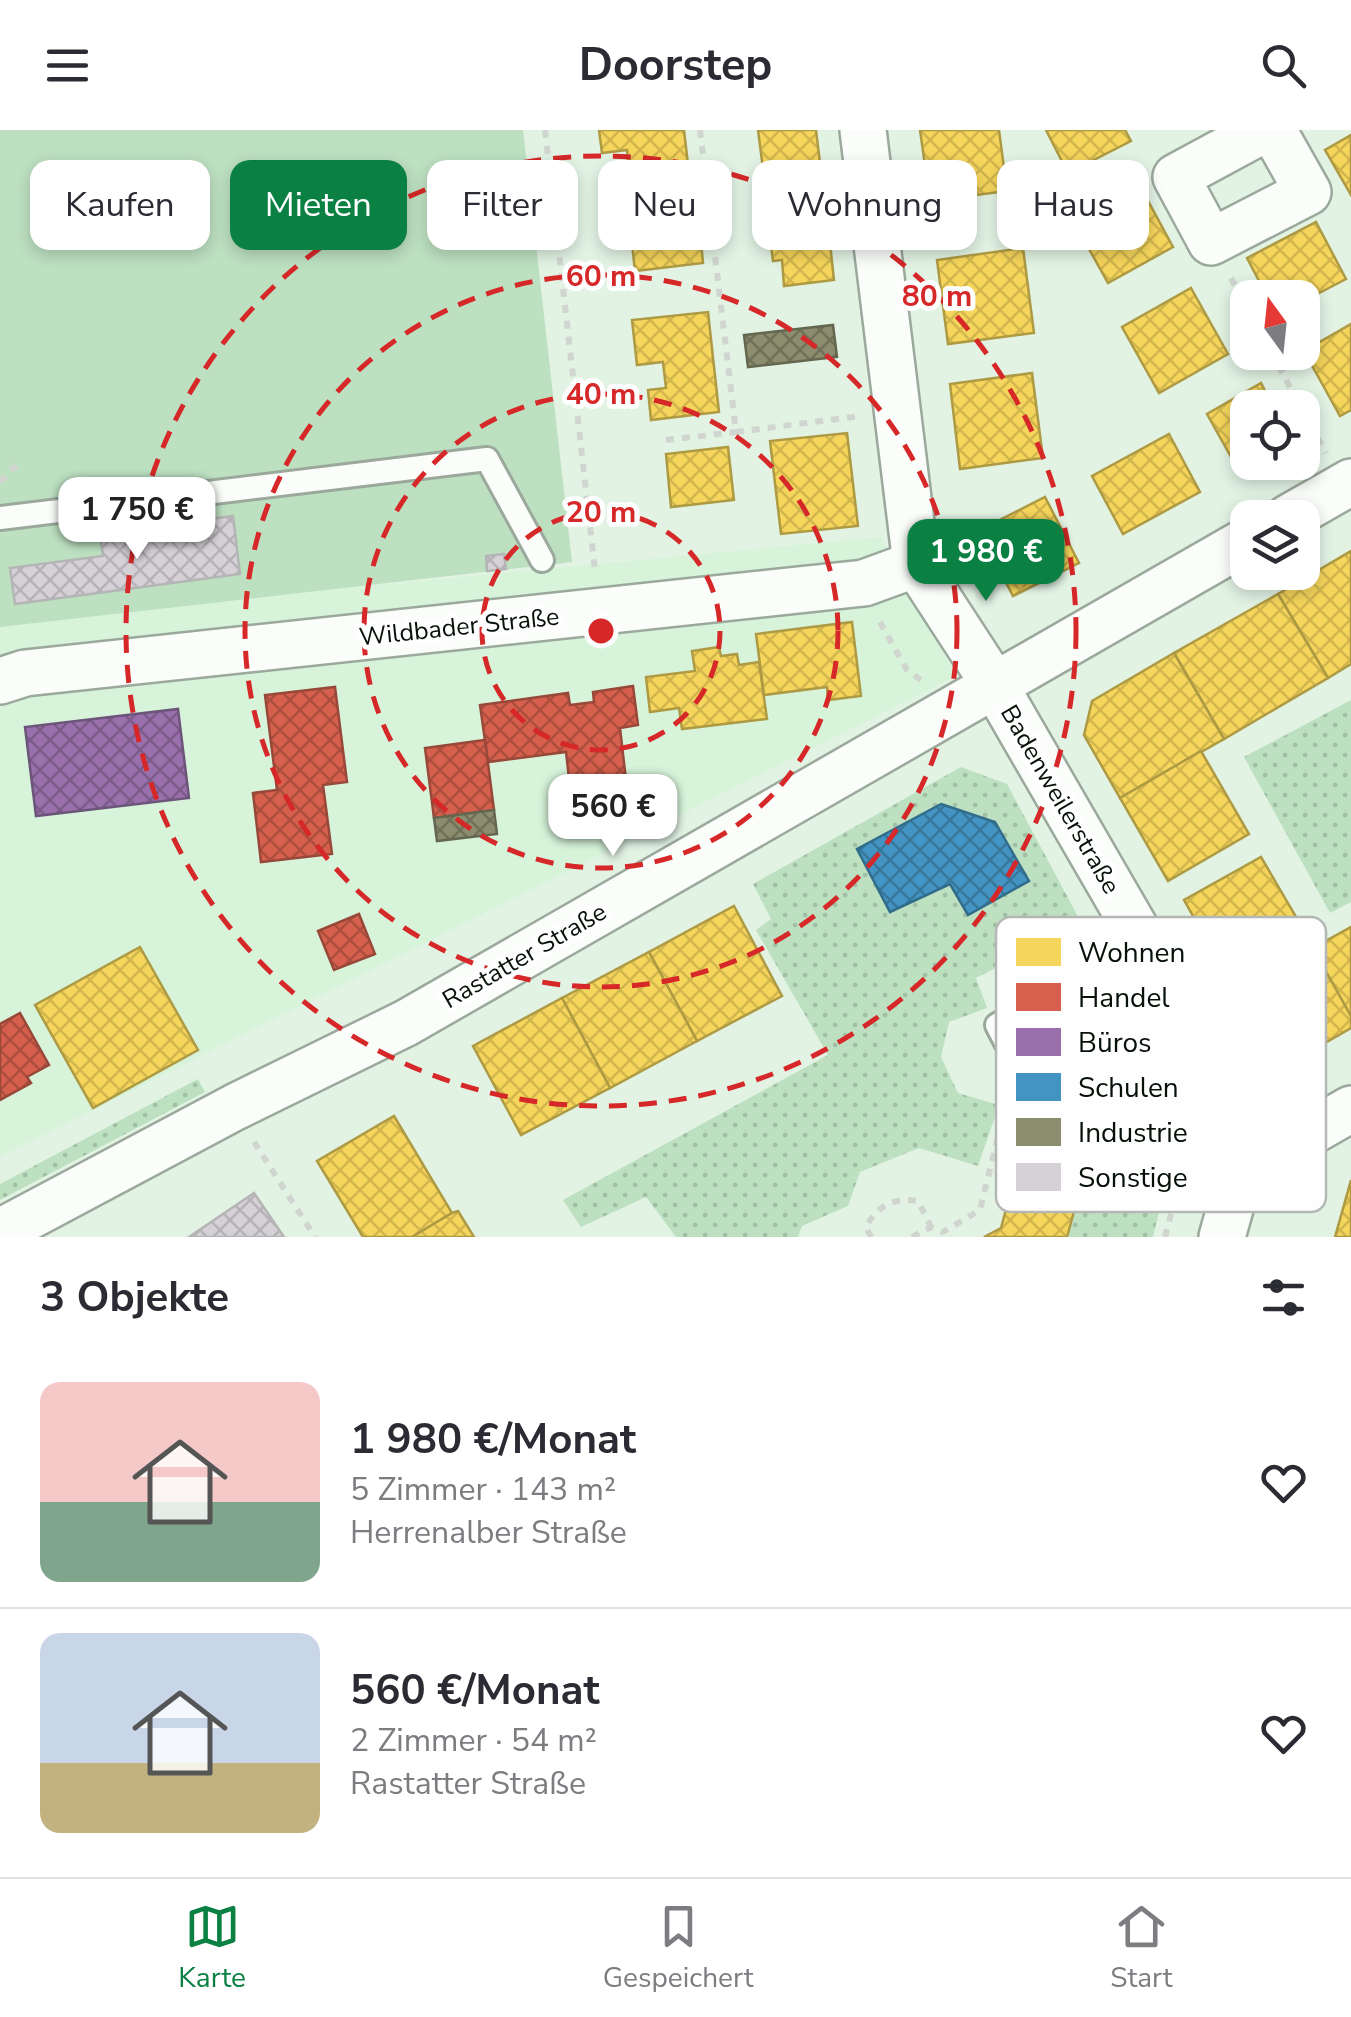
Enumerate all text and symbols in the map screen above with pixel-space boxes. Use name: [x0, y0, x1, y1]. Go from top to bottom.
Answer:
text: Doorstep: [579, 35, 772, 96]
icon: menu: [40, 38, 95, 93]
icon: search: [1256, 38, 1311, 93]
chip: Kaufen: [30, 160, 210, 250]
chip: Mieten: [230, 160, 407, 250]
chip: Filter: [427, 160, 578, 250]
chip: Neu: [598, 160, 732, 250]
chip: Wohnung: [752, 160, 977, 250]
chip: Haus: [997, 160, 1149, 250]
text: 60 m: [566, 256, 636, 297]
text: 80 m: [902, 276, 972, 317]
north arrow: [1230, 280, 1320, 370]
map controls: [1230, 280, 1320, 590]
text: 40 m: [566, 374, 636, 415]
button: locate: [1230, 390, 1320, 480]
pin: 1 750 €: [45, 477, 229, 562]
text: 1 750 €: [80, 488, 194, 531]
text: 20 m: [566, 492, 636, 533]
button: layers: [1230, 500, 1320, 590]
pin: 1 980 €: [894, 519, 1078, 604]
text: 1 980 €: [929, 530, 1043, 573]
street label: Wildbader Straße: [357, 600, 561, 654]
centre of rings: [583, 613, 619, 649]
street label: Badenweilerstraße: [992, 699, 1128, 900]
pin: 560 €: [543, 774, 683, 859]
text: 560 €: [570, 785, 656, 828]
street label: Rastatter Straße: [436, 895, 613, 1017]
legend: [996, 917, 1326, 1212]
text: Wohnen: [1078, 934, 1185, 972]
text: Handel: [1078, 979, 1170, 1017]
text: Büros: [1078, 1024, 1152, 1062]
text: Schulen: [1078, 1069, 1179, 1107]
text: Industrie: [1078, 1114, 1188, 1152]
text: Sonstige: [1078, 1159, 1188, 1197]
text: 3 Objekte: [40, 1269, 229, 1326]
icon: filters: [1256, 1270, 1311, 1325]
text: 1 980 €/Monat: [350, 1411, 636, 1468]
icon: home: [120, 1422, 240, 1542]
icon: heart: [1256, 1455, 1311, 1510]
text: 5 Zimmer · 143 m²: [350, 1468, 616, 1511]
text: Herrenalber Straße: [350, 1511, 627, 1554]
text: 560 €/Monat: [350, 1662, 600, 1719]
icon: home: [120, 1673, 240, 1793]
icon: heart: [1256, 1706, 1311, 1761]
text: 2 Zimmer · 54 m²: [350, 1719, 597, 1762]
text: Rastatter Straße: [350, 1762, 586, 1805]
tab: Karte: [178, 1899, 246, 1997]
tab: Gespeichert: [603, 1899, 754, 1997]
tab: Start: [1110, 1899, 1173, 1997]

